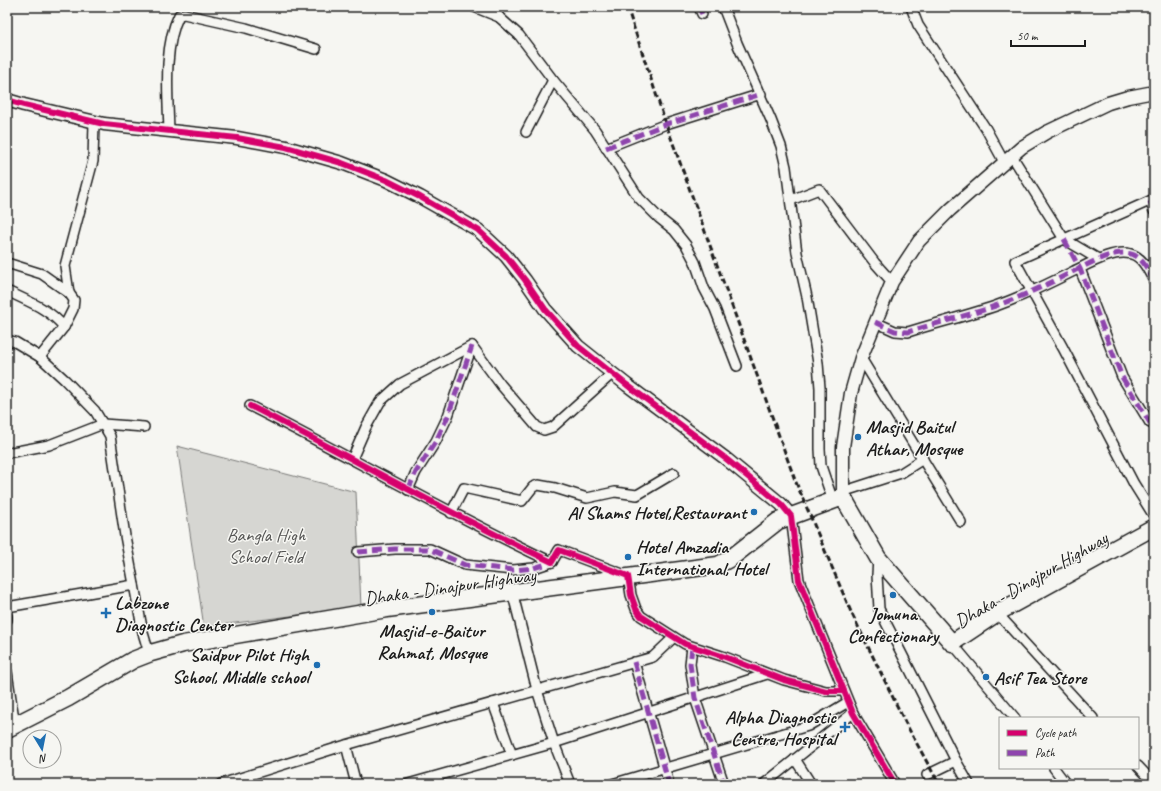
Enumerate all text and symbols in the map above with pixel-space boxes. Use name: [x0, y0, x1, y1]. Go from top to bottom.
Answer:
scale bar: [1011, 22, 1085, 48]
text: 50 m: [1017, 28, 1039, 44]
place label: Masjid Baitul Athar, Mosque: [866, 415, 964, 461]
marker: Masjid Baitul Athar, Mosque: [853, 432, 863, 442]
place label: Al Shams Hotel,Restaurant: [567, 501, 749, 525]
marker: Al Shams Hotel,Restaurant: [749, 507, 759, 517]
park label: Bangla High School Field: [227, 523, 307, 569]
street label: Dhaka - Dinajpur Highway: [951, 526, 1114, 633]
place label: Hotel Amzadia International, Hotel: [636, 535, 771, 581]
marker: Hotel Amzadia International, Hotel: [623, 552, 633, 562]
street label: Dhaka - Dinajpur Highway: [363, 563, 539, 611]
marker: Jomuna Confectionary: [888, 590, 898, 600]
place label: Labzone Diagnostic Center: [115, 591, 234, 637]
place label: Jomuna Confectionary: [848, 602, 941, 648]
marker: Labzone Diagnostic Center: [100, 607, 112, 619]
marker: Masjid-e-Baitur Rahmat, Mosque: [427, 607, 437, 617]
place label: Masjid-e-Baitur Rahmat, Mosque: [377, 619, 488, 665]
place label: Saidpur Pilot High School, Middle school: [172, 643, 313, 689]
marker: Saidpur Pilot High School, Middle school: [312, 660, 322, 670]
place label: Asif Tea Store: [994, 666, 1088, 690]
marker: Asif Tea Store: [981, 672, 991, 682]
place label: Alpha Diagnostic Centre, Hospital: [725, 705, 840, 751]
legend: [999, 717, 1139, 769]
marker: Alpha Diagnostic Centre, Hospital: [839, 721, 851, 733]
text: Cycle path: [1035, 725, 1077, 741]
north arrow: [22, 729, 62, 769]
text: Path: [1035, 745, 1055, 761]
text: N: [37, 751, 48, 767]

